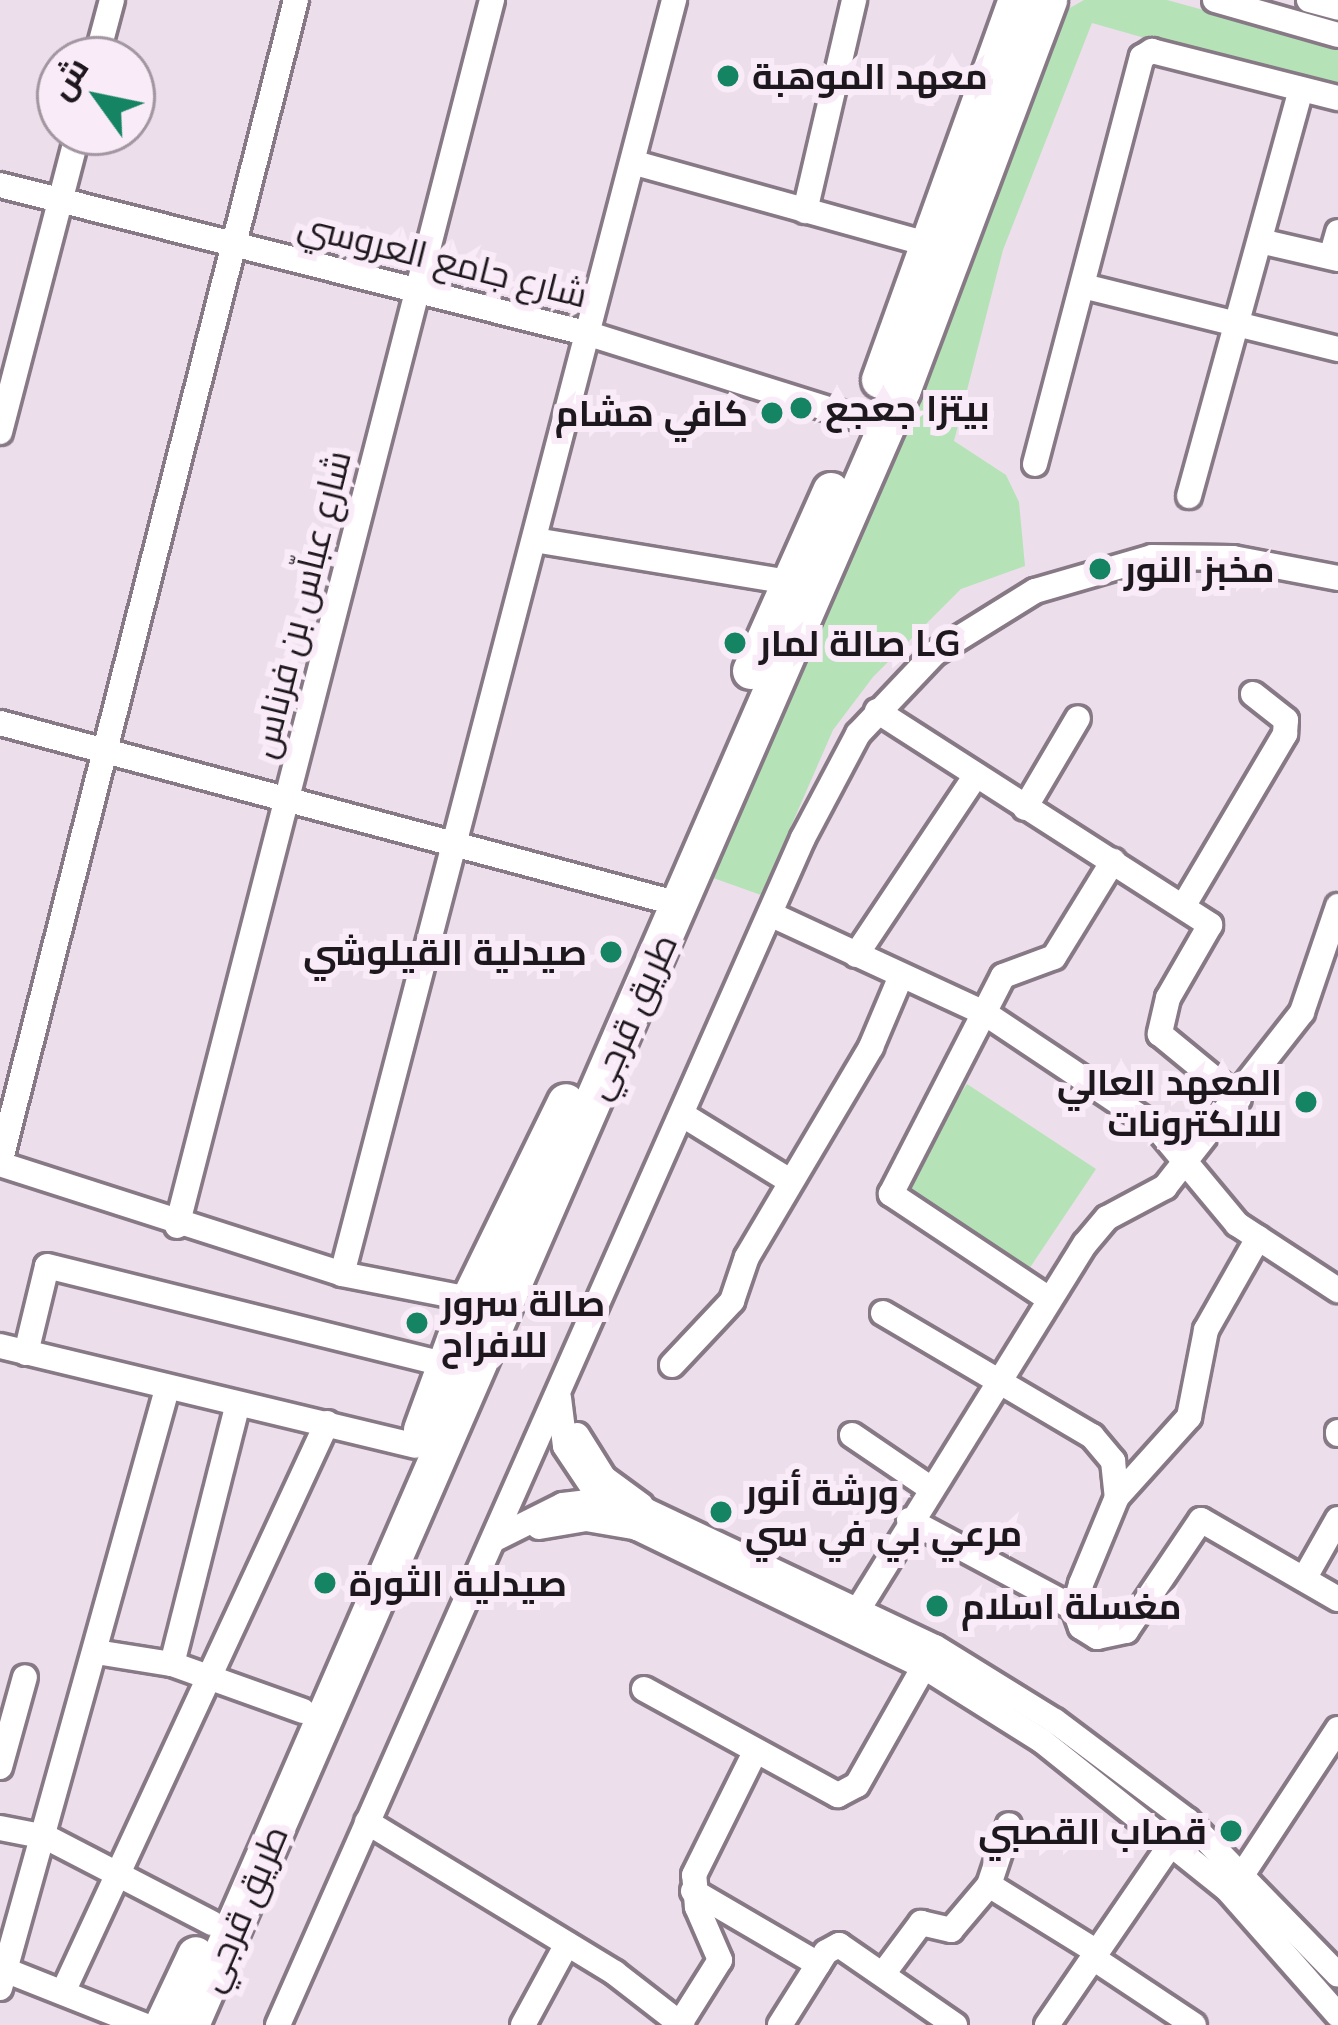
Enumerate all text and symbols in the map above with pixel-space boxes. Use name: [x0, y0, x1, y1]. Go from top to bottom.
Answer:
north arrow: [36, 36, 156, 156]
text: ش: [39, 49, 97, 107]
place label: معهد الموهبة: [752, 54, 988, 98]
marker: معهد الموهبة: [715, 63, 741, 89]
street label: شارع جامع العروسي: [294, 202, 592, 316]
place label: بيتزا جعجع: [825, 386, 990, 430]
place label: كافي هشام: [555, 391, 748, 435]
marker: بيتزا جعجع: [788, 395, 814, 421]
marker: كافي هشام: [759, 400, 785, 426]
street label: شارع عباّس بن فرناس: [241, 446, 359, 762]
place label: مخبز النور: [1124, 547, 1274, 591]
marker: مخبز النور: [1087, 556, 1113, 582]
place label: صالة لمار LG: [759, 621, 961, 665]
marker: صالة لمار LG: [722, 630, 748, 656]
street label: طريق قرجي: [574, 927, 686, 1105]
place label: صيدلية القيلوشي: [303, 930, 587, 974]
marker: صيدلية القيلوشي: [598, 939, 624, 965]
place label: المعهد العالي للالكترونات: [1057, 1059, 1282, 1144]
marker: المعهد العالي للالكترونات: [1293, 1089, 1319, 1115]
place label: صالة سرور للافراح: [441, 1280, 605, 1365]
marker: صالة سرور للافراح: [404, 1310, 430, 1336]
place label: ورشة أنور مرعي بي في سي: [745, 1469, 1022, 1554]
marker: ورشة أنور مرعي بي في سي: [708, 1499, 734, 1525]
place label: صيدلية الثورة: [349, 1561, 567, 1605]
marker: صيدلية الثورة: [312, 1570, 338, 1596]
place label: مغسلة اسلام: [961, 1584, 1182, 1628]
marker: مغسلة اسلام: [924, 1593, 950, 1619]
place label: قصاب القصبي: [978, 1809, 1207, 1853]
marker: قصاب القصبي: [1218, 1818, 1244, 1844]
street label: طريق قرجي: [188, 1819, 296, 1997]

